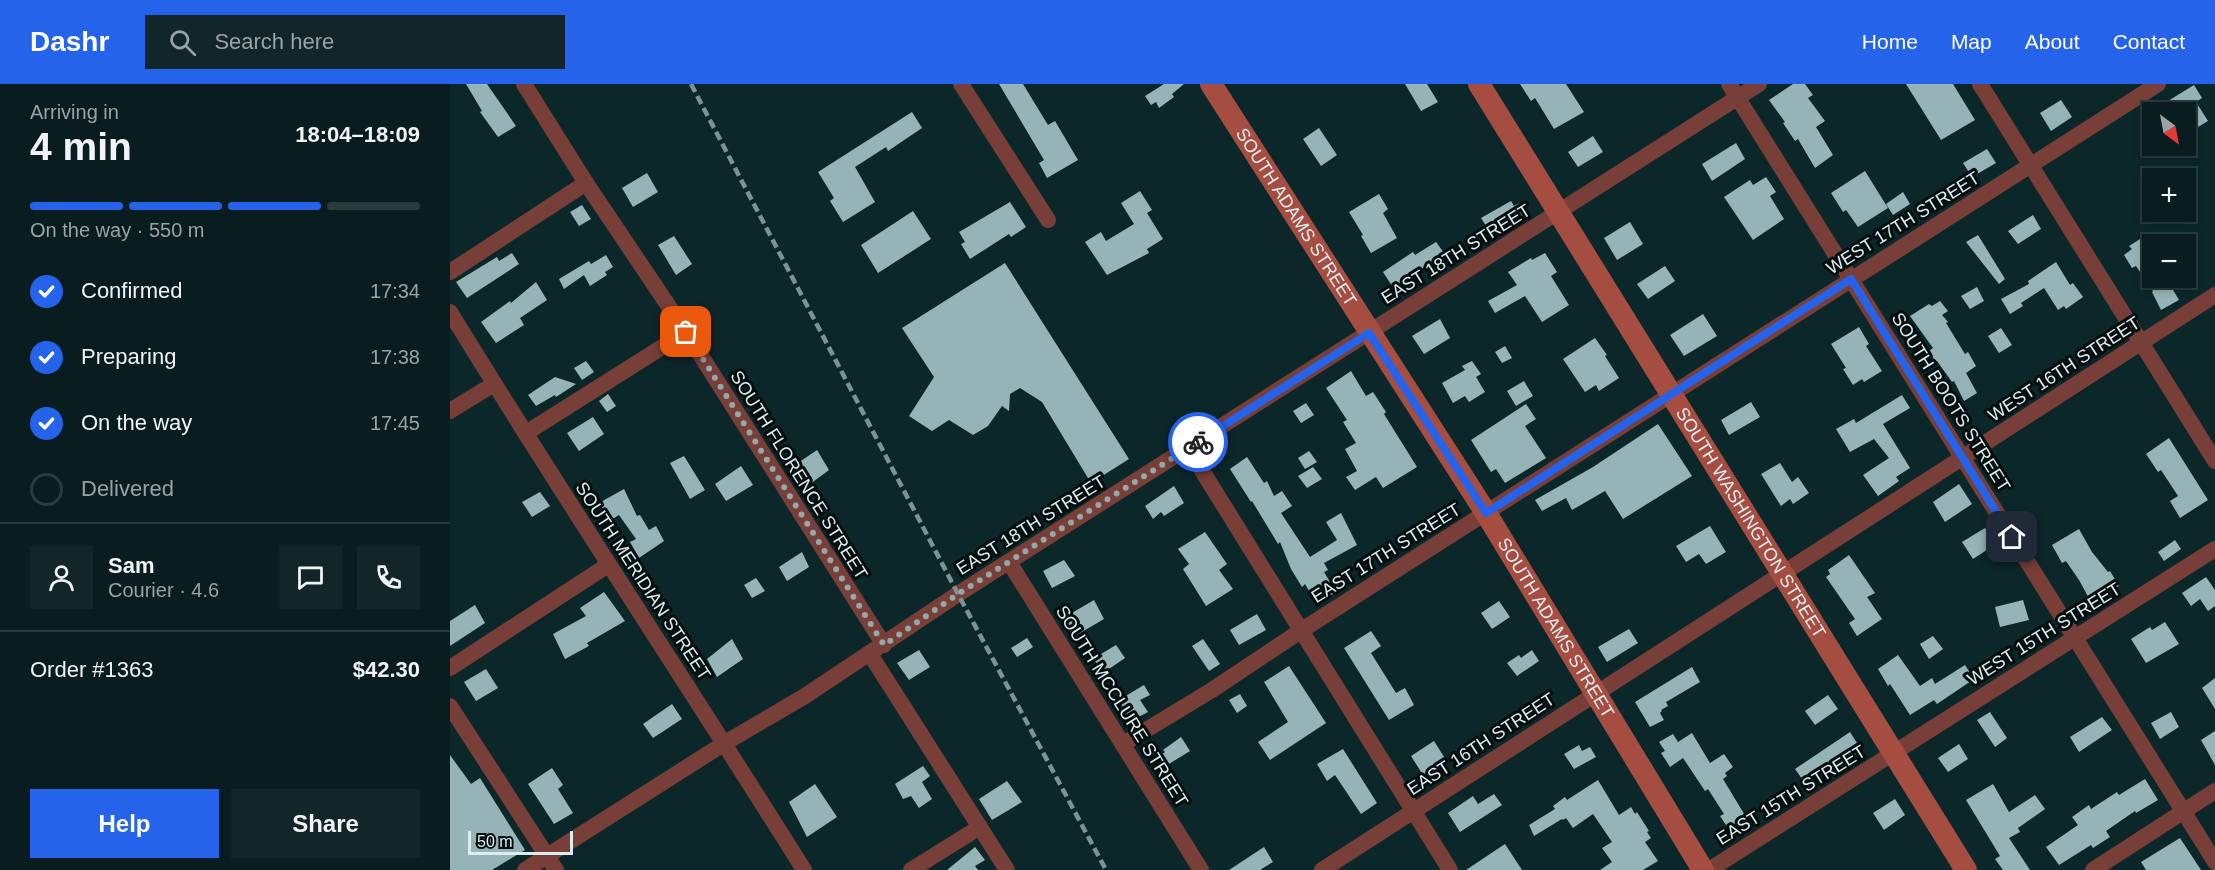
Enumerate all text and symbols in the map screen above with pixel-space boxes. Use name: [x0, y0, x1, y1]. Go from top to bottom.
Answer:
search box: [145, 15, 565, 69]
text: Dashr: [30, 26, 109, 57]
icon: search: [166, 26, 199, 59]
text: Search here: [214, 29, 334, 54]
text: Home: [1862, 30, 1918, 53]
text: Map: [1951, 30, 1992, 53]
text: About: [2025, 30, 2080, 53]
text: Contact: [2113, 30, 2185, 53]
text: Arriving in: [30, 101, 119, 123]
north arrow: [2142, 102, 2196, 156]
map controls: [2142, 102, 2196, 288]
text: 18:04–18:09: [295, 122, 420, 147]
street label: SOUTH ADAMS STREET: [1232, 124, 1361, 310]
text: 4 min: [30, 125, 132, 168]
street label: WEST 17TH STREET: [1823, 168, 1983, 278]
button: +: [2142, 168, 2196, 222]
street label: EAST 18TH STREET: [1378, 200, 1534, 308]
text: On the way · 550 m: [30, 219, 205, 241]
button: −: [2142, 234, 2196, 288]
icon: check: [30, 275, 63, 308]
text: Confirmed: [81, 278, 182, 303]
text: 17:34: [370, 280, 420, 302]
pin: [660, 306, 711, 357]
street label: SOUTH BOOTS STREET: [1888, 309, 2014, 495]
street label: WEST 16TH STREET: [1984, 312, 2144, 426]
icon: bag: [669, 315, 702, 348]
icon: check: [30, 341, 63, 374]
text: Preparing: [81, 344, 176, 369]
text: 17:38: [370, 346, 420, 368]
street label: SOUTH FLORENCE STREET: [726, 367, 872, 583]
street label: SOUTH WASHINGTON STREET: [1672, 404, 1830, 641]
icon: check: [30, 407, 63, 440]
text: On the way: [81, 410, 192, 435]
text: 17:45: [370, 412, 420, 434]
courier: [1168, 412, 1228, 472]
icon: bike: [1182, 426, 1215, 459]
street label: EAST 18TH STREET: [953, 471, 1109, 579]
text: Delivered: [81, 476, 174, 501]
street label: SOUTH MERIDIAN STREET: [571, 478, 715, 684]
street label: EAST 17TH STREET: [1308, 499, 1464, 607]
pin: [1986, 511, 2037, 562]
icon: home: [1995, 520, 2028, 553]
street label: SOUTH ADAMS STREET: [1493, 534, 1618, 722]
button: person: [30, 546, 93, 609]
button: chat: [279, 546, 342, 609]
button: phone: [357, 546, 420, 609]
text: Sam: [108, 553, 154, 578]
text: Courier · 4.6: [108, 579, 219, 601]
street label: WEST 15TH STREET: [1964, 579, 2124, 689]
street label: SOUTH MCCLURE STREET: [1052, 602, 1192, 810]
text: Order #1363: [30, 657, 154, 682]
text: $42.30: [353, 657, 420, 682]
street label: EAST 16TH STREET: [1404, 689, 1558, 799]
street label: EAST 15TH STREET: [1713, 741, 1869, 849]
button: Help: [30, 789, 219, 858]
button: Share: [231, 789, 420, 858]
scale bar: [468, 828, 573, 856]
text: 50 m: [477, 833, 513, 850]

